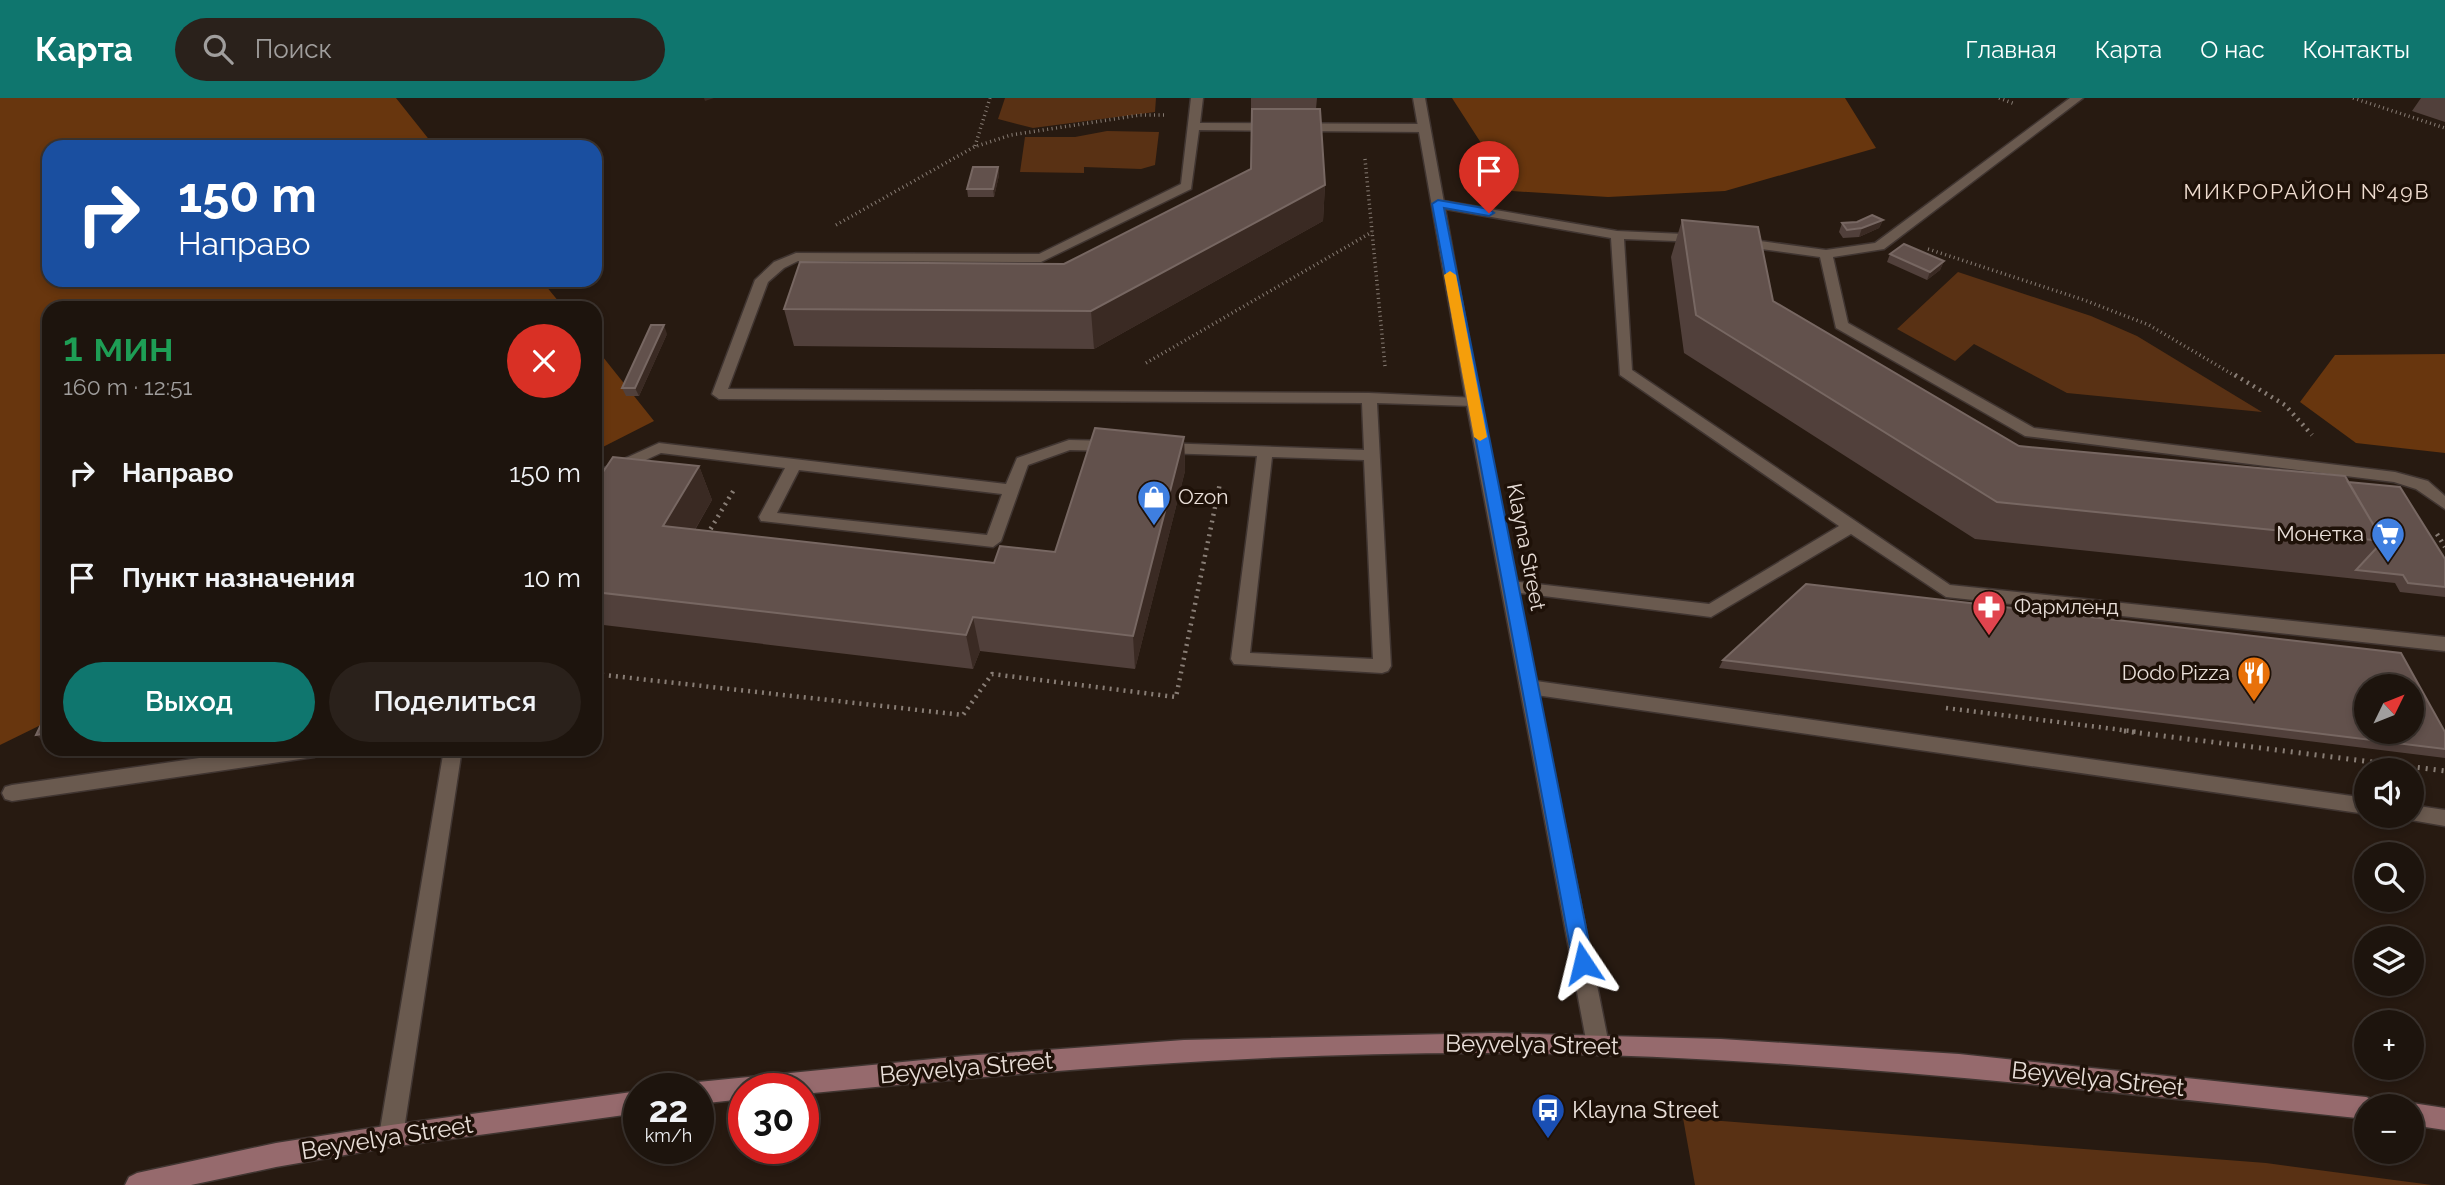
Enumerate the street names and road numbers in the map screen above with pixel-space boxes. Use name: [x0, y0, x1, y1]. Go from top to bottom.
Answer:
street label: Klayna Street: [1502, 481, 1551, 613]
street label: Beyvelya Street: [1445, 1028, 1619, 1061]
street label: Beyvelya Street: [878, 1045, 1054, 1090]
street label: Beyvelya Street: [2010, 1055, 2186, 1102]
street label: Beyvelya Street: [299, 1110, 475, 1165]

